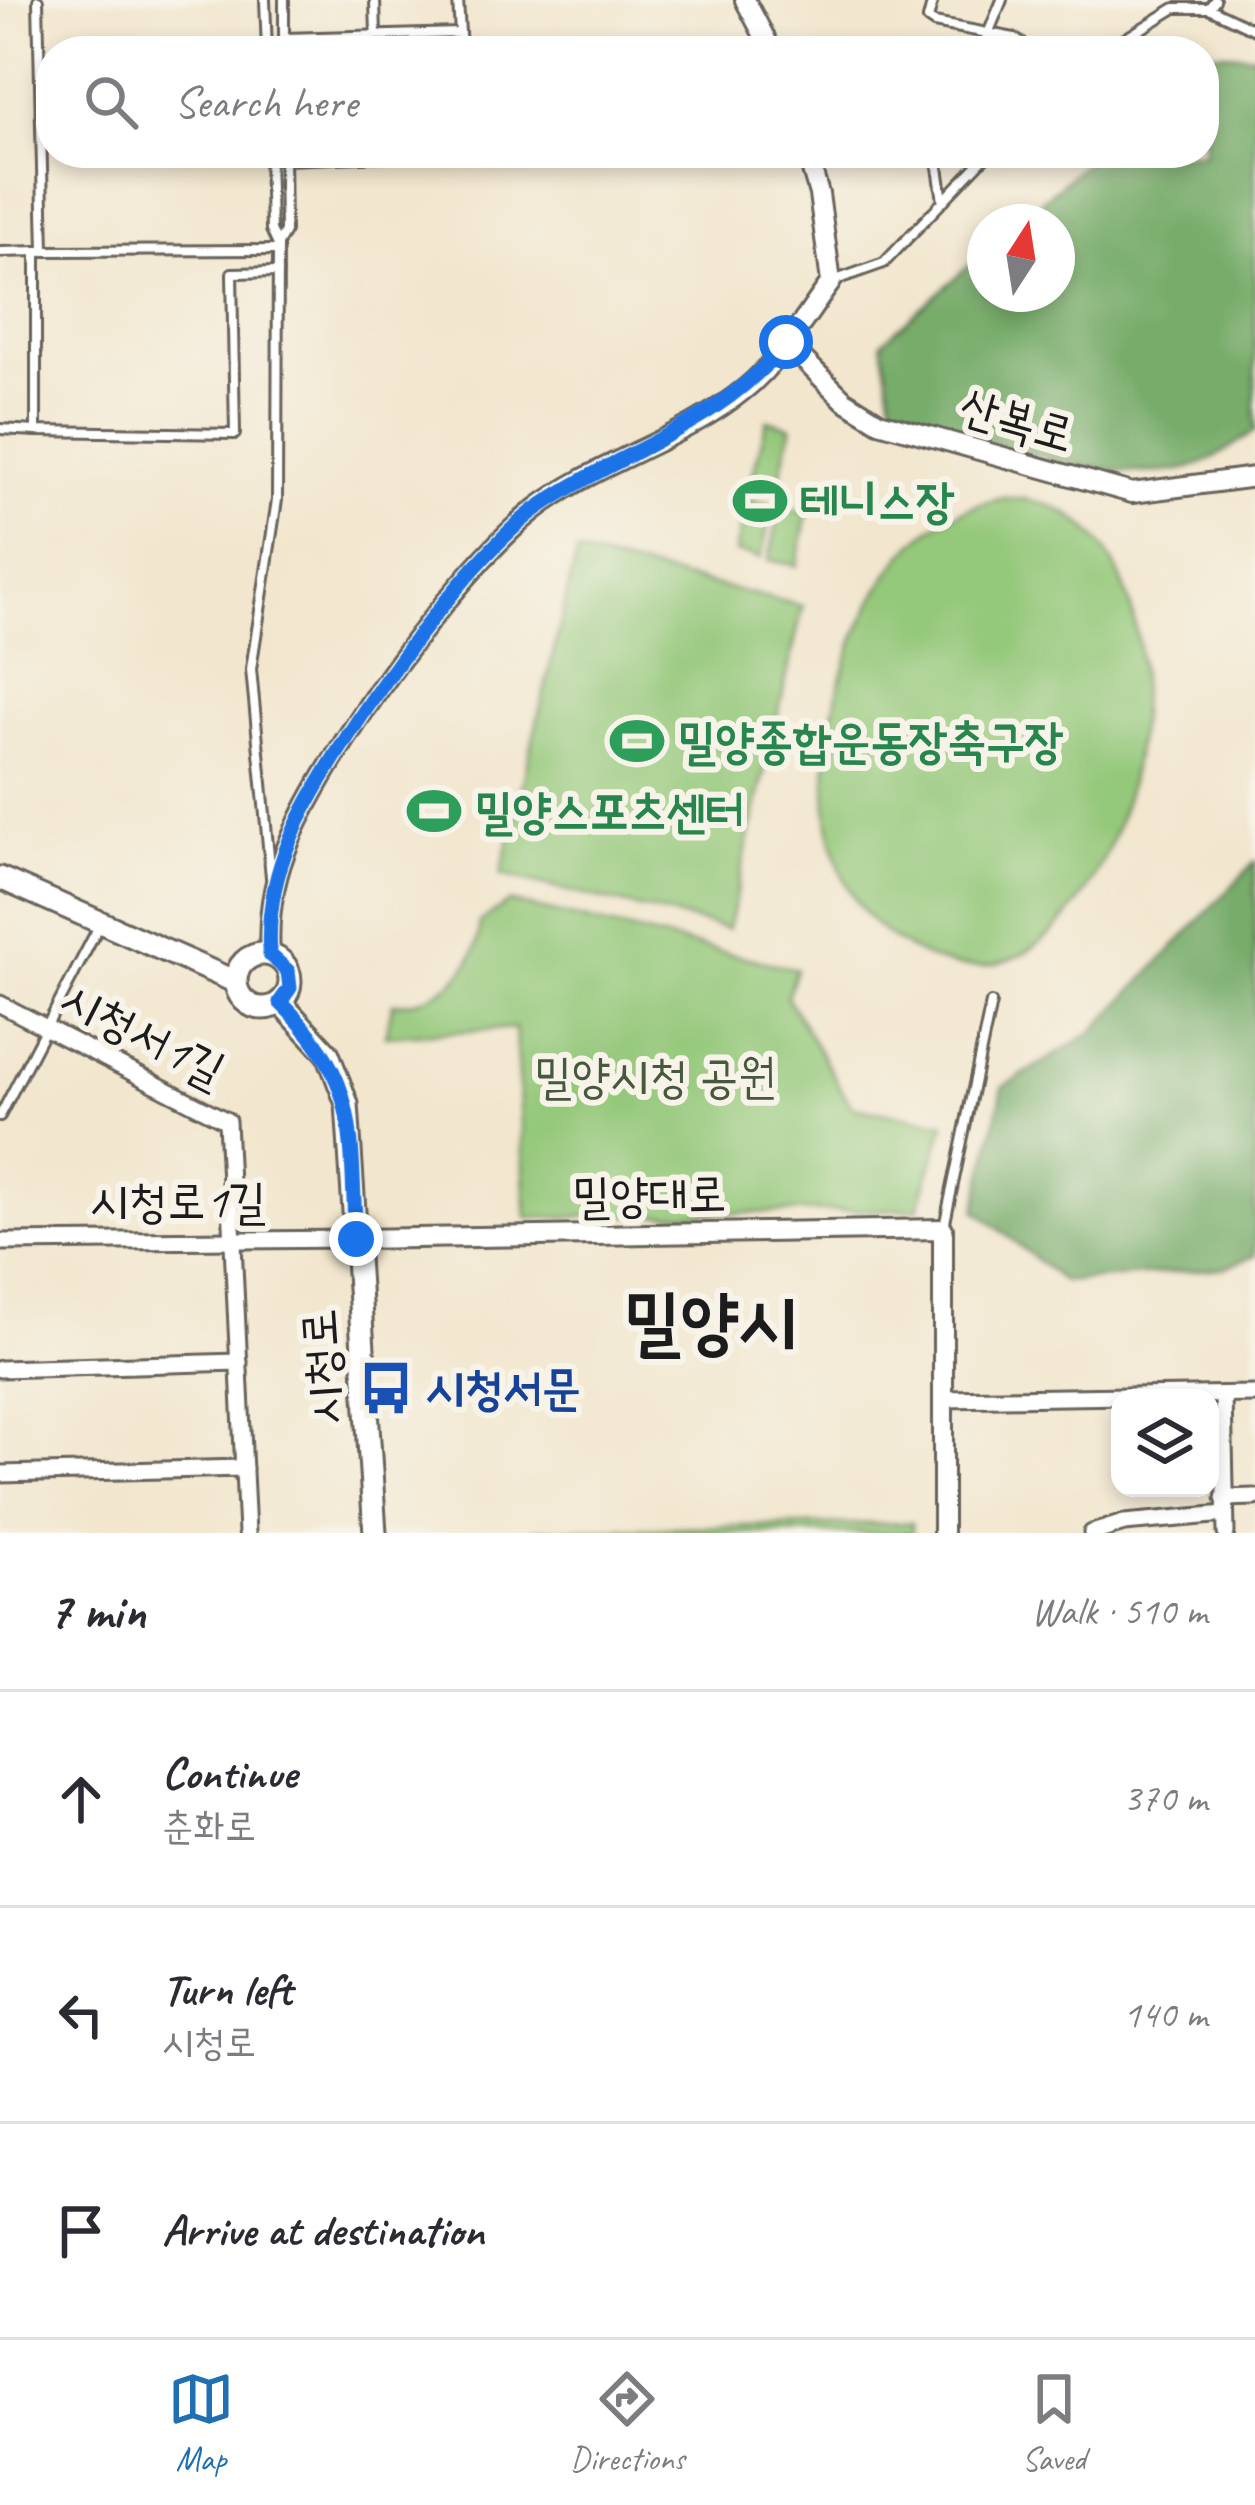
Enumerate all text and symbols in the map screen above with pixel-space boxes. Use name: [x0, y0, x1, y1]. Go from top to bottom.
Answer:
search box: [36, 36, 1219, 168]
icon: search: [78, 69, 144, 135]
text: Search here: [174, 74, 357, 131]
north arrow: [967, 204, 1075, 312]
route start: [759, 315, 813, 369]
street label: 산복로: [953, 375, 1081, 465]
place label: 테니스장: [800, 471, 955, 531]
sports icon: 테니스장: [731, 472, 789, 530]
place label: 밀양종합운동장축구장: [677, 711, 1064, 771]
sports icon: 밀양종합운동장축구장: [608, 712, 666, 770]
place label: 밀양스포츠센터: [474, 781, 744, 841]
sports icon: 밀양스포츠센터: [405, 782, 463, 840]
street label: 시청서1길: [51, 967, 235, 1101]
park label: 밀양시청 공원: [533, 1046, 777, 1106]
street label: 밀양대로: [571, 1164, 727, 1226]
street label: 시청로1길: [90, 1171, 266, 1231]
route end: [329, 1212, 383, 1266]
district label: 밀양시: [623, 1276, 797, 1367]
street label: 시청로: [288, 1307, 356, 1427]
place label: 시청서문: [426, 1358, 581, 1418]
bus stop icon: 시청서문: [357, 1359, 415, 1417]
map controls: [1111, 1389, 1219, 1497]
button: layers: [1111, 1389, 1219, 1497]
text: 7 min: [48, 1579, 146, 1643]
text: Walk · 510 m: [1031, 1587, 1207, 1636]
text: Continue: [162, 1745, 296, 1802]
icon: ahead: [48, 1766, 114, 1832]
text: 370 m: [1123, 1774, 1207, 1823]
text: 춘화로: [162, 1802, 256, 1851]
text: Turn left: [162, 1961, 292, 2018]
icon: left: [48, 1982, 114, 2048]
text: 140 m: [1123, 1990, 1207, 2039]
text: 시청로: [162, 2018, 256, 2067]
icon: arrive: [48, 2198, 114, 2264]
text: Arrive at destination: [162, 2202, 484, 2259]
tab: Map: [168, 2366, 234, 2480]
tab: Directions: [570, 2366, 685, 2480]
tab: Saved: [1021, 2366, 1087, 2480]

